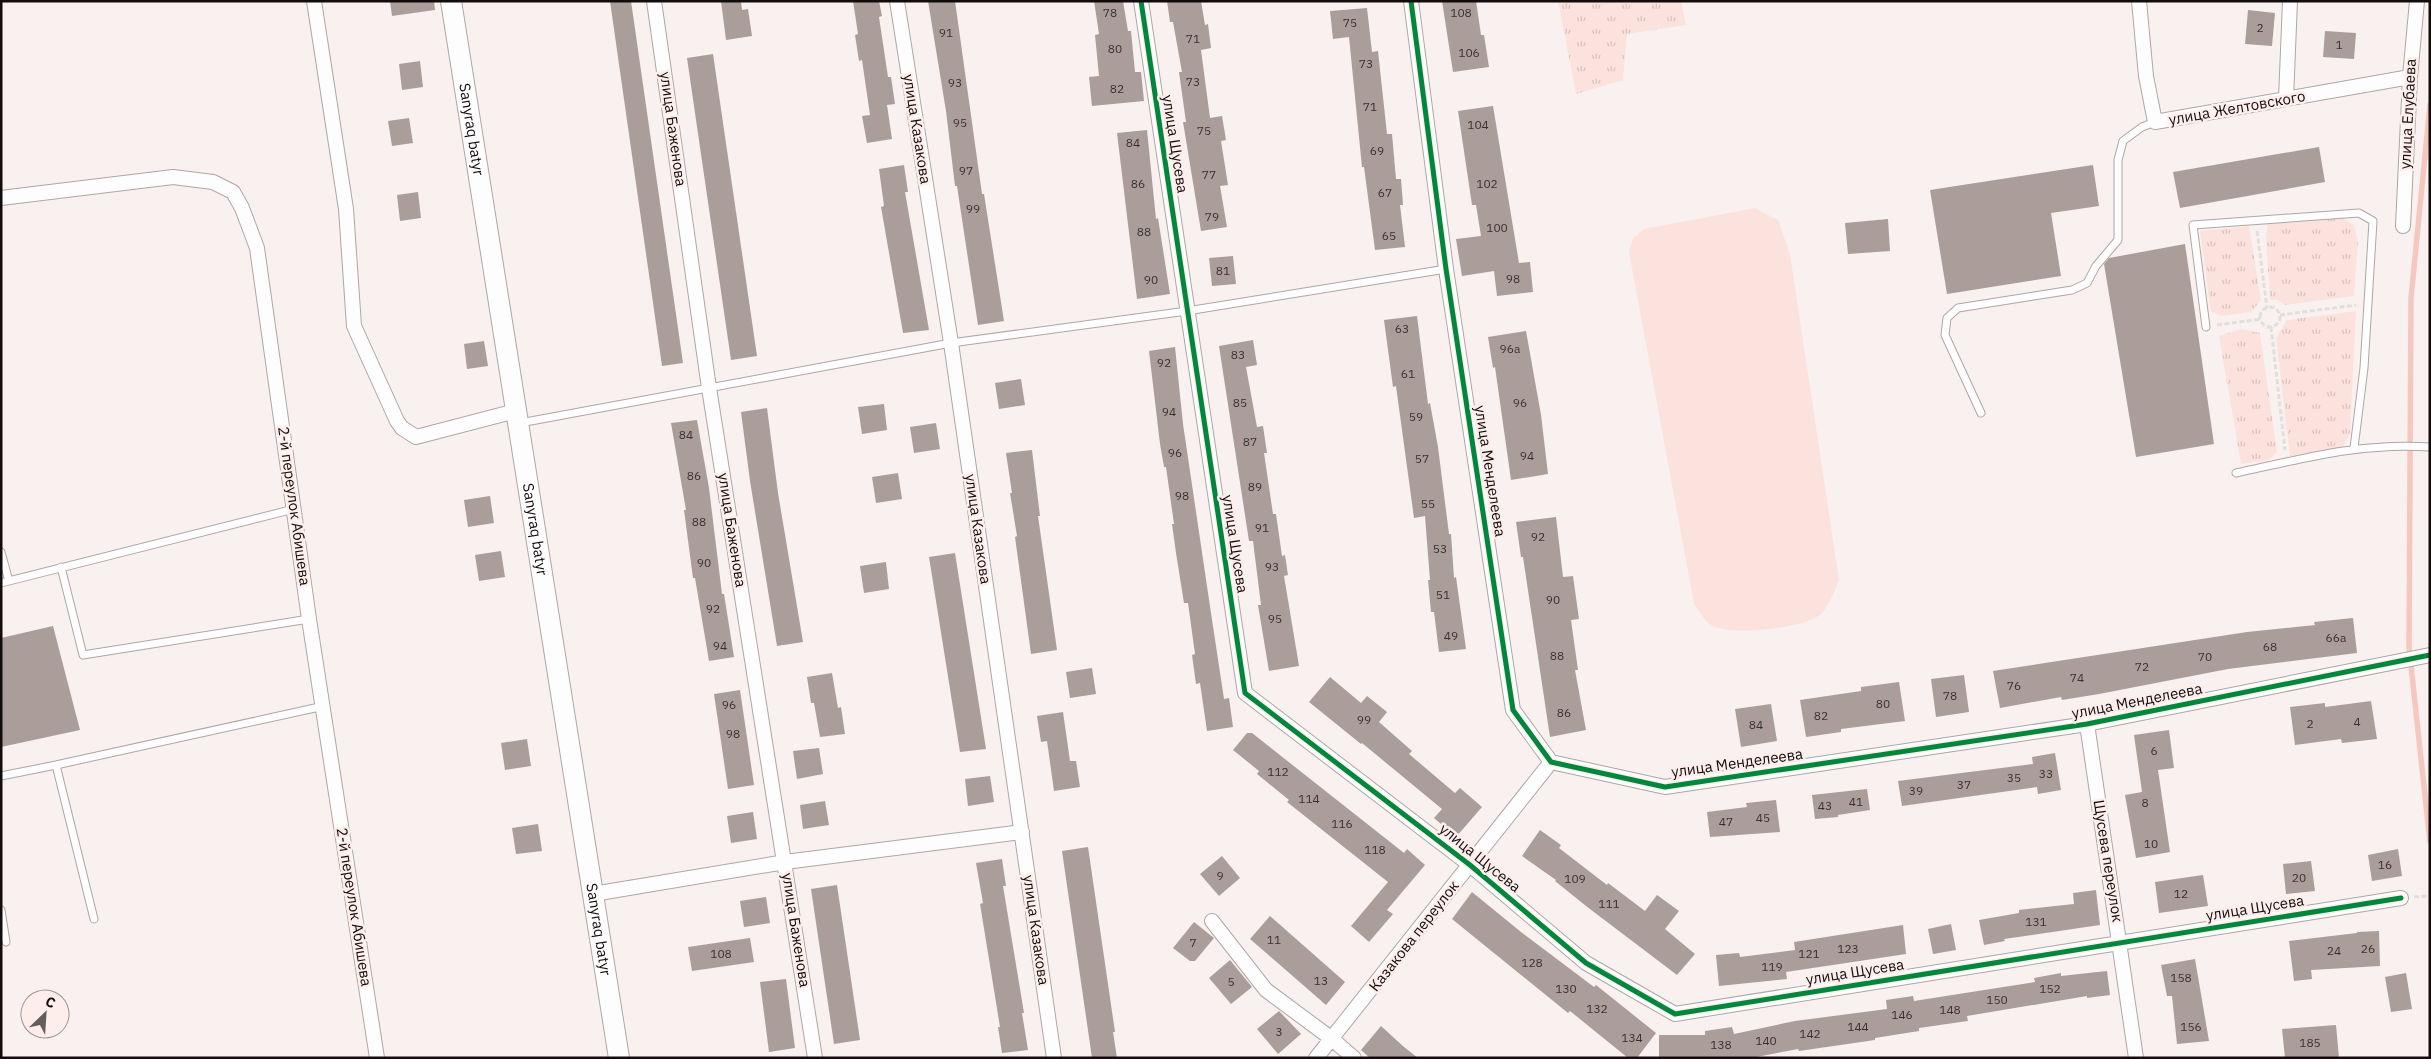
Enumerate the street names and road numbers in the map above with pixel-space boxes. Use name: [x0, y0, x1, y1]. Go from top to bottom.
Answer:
street label: улица Елубаева: [2395, 58, 2420, 170]
street label: улица Баженова: [656, 70, 691, 188]
street label: улица Казакова: [899, 73, 936, 185]
street label: Sanyraq batyr: [455, 82, 489, 177]
street label: улица Желтовского: [2167, 86, 2307, 129]
street label: улица Щусева: [1158, 93, 1193, 194]
street label: улица Менделеева: [1471, 404, 1510, 538]
street label: 2-й переулок Абишева: [274, 425, 315, 587]
street label: улица Баженова: [714, 471, 751, 589]
street label: улица Казакова: [961, 473, 996, 585]
street label: Sanyraq batyr: [519, 482, 552, 577]
street label: улица Щусева: [1218, 493, 1253, 594]
street label: улица Менделеева: [2070, 679, 2204, 723]
street label: улица Менделеева: [1670, 744, 1804, 781]
street label: Щусева переулок: [2089, 798, 2128, 923]
street label: улица Щусева: [1436, 819, 1525, 896]
street label: 2-й переулок Абишева: [333, 826, 376, 988]
street label: улица Баженова: [778, 871, 815, 989]
street label: улица Казакова: [1019, 874, 1054, 986]
street label: Казакова переулок: [1364, 876, 1463, 995]
street label: Sanyraq batyr: [582, 882, 616, 977]
street label: улица Щусева: [2204, 890, 2305, 925]
street label: улица Щусева: [1804, 954, 1905, 989]

